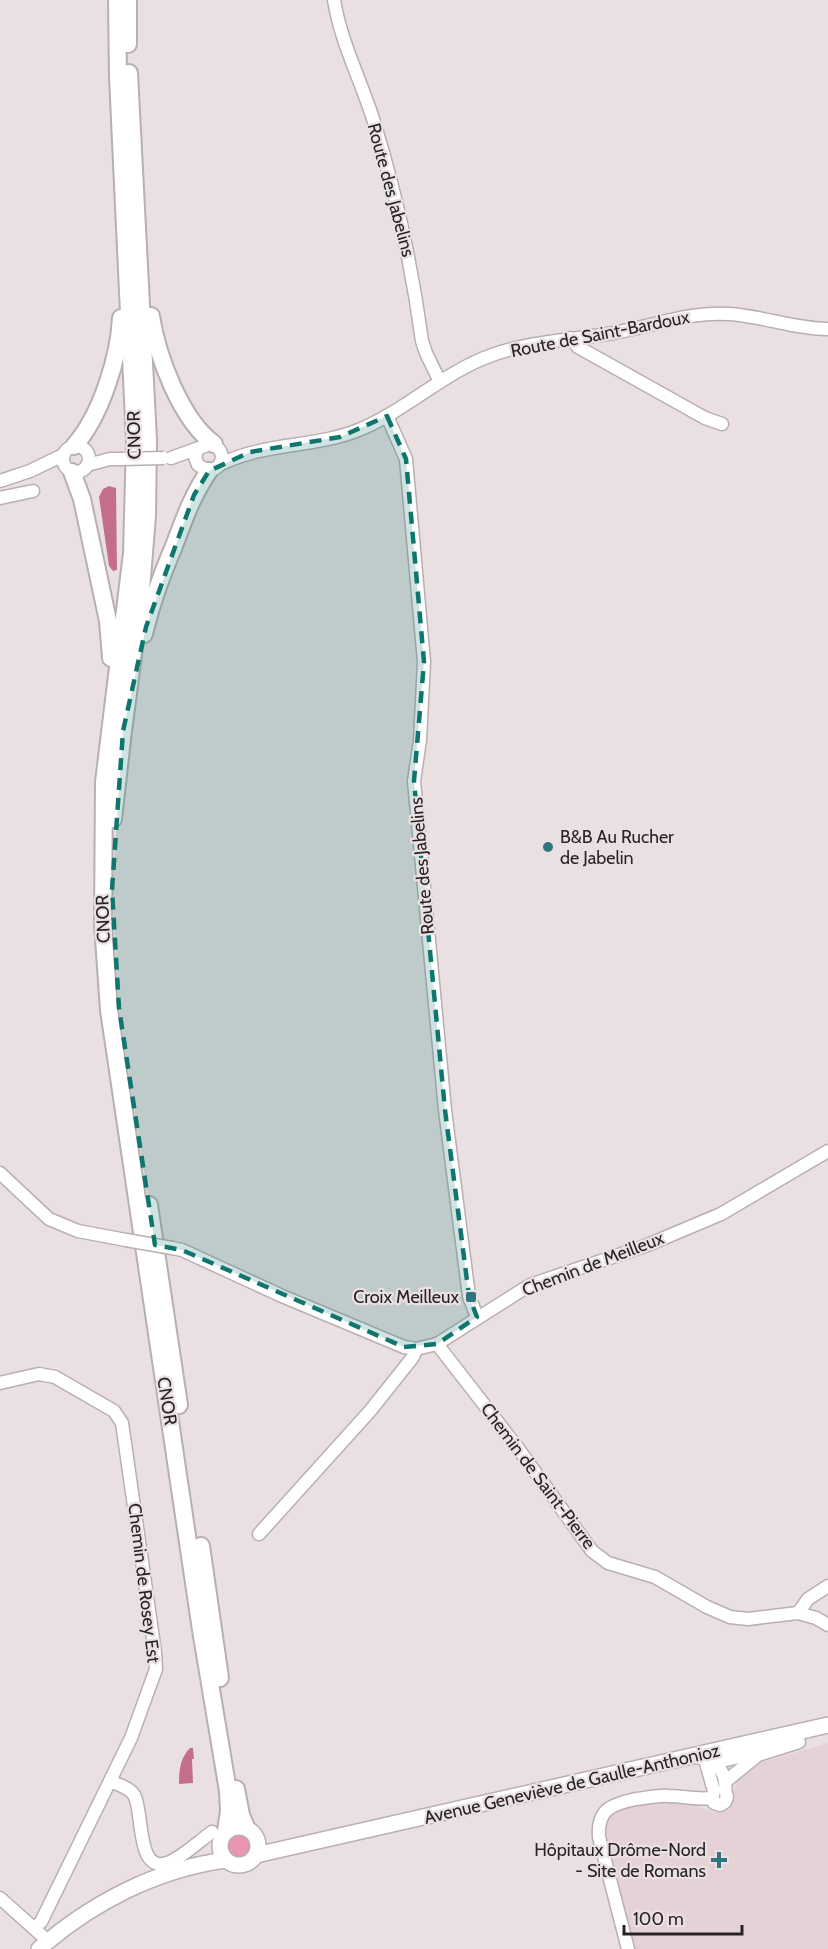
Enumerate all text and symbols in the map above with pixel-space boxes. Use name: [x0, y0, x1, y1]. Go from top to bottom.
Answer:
street label: Route des Jabelins: [363, 121, 419, 259]
street label: Route de Saint-Bardoux: [509, 306, 692, 362]
street label: CNOR: [123, 410, 145, 459]
street label: Route des Jabelins: [405, 796, 439, 936]
place label: B&B Au Rucher de Jabelin: [560, 826, 674, 869]
marker: B&B Au Rucher de Jabelin: [541, 840, 555, 854]
street label: CNOR: [91, 894, 115, 944]
street label: Chemin de Meilleux: [519, 1227, 667, 1301]
place label: Croix Meilleux: [353, 1286, 459, 1308]
marker: Croix Meilleux: [464, 1290, 478, 1304]
street label: CNOR: [152, 1375, 182, 1427]
street label: Chemin de Saint-Pierre: [476, 1399, 600, 1553]
street label: Chemin de Rosey Est: [123, 1502, 165, 1664]
street label: Avenue Geneviève de Gaulle-Anthonioz: [422, 1739, 723, 1829]
place label: Hôpitaux Drôme-Nord - Site de Romans: [534, 1839, 706, 1882]
marker: Hôpitaux Drôme-Nord - Site de Romans: [710, 1851, 728, 1869]
scale bar: [624, 1898, 742, 1936]
text: 100 m: [633, 1908, 684, 1930]

